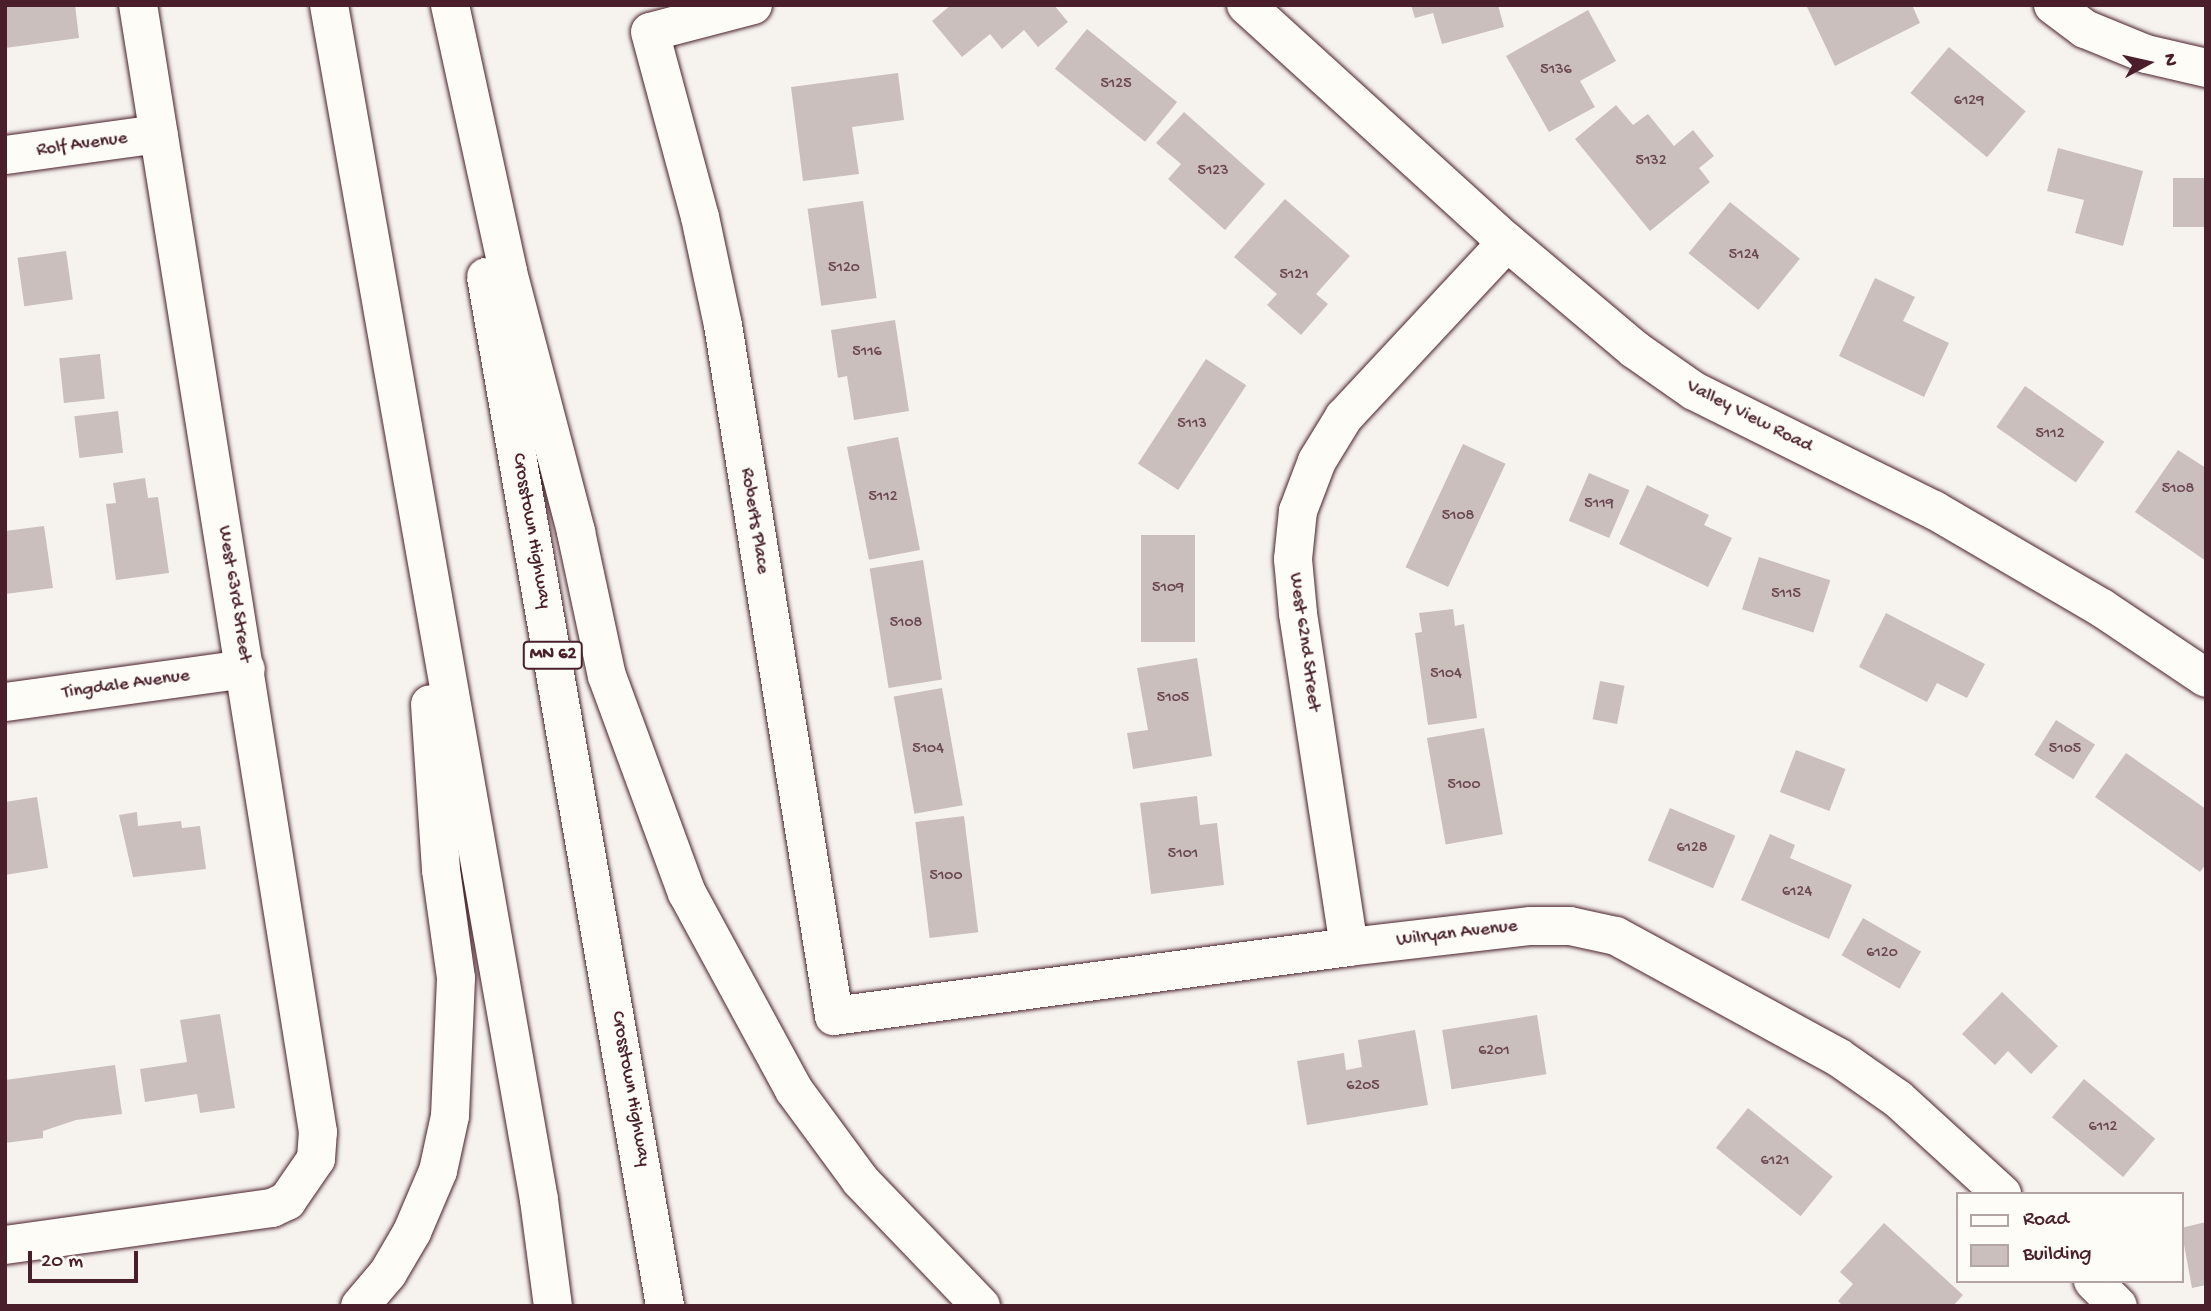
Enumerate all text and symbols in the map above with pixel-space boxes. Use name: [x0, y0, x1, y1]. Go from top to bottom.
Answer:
north arrow: [2113, 28, 2183, 98]
text: N: [2157, 52, 2182, 68]
house number: 5136: [1540, 61, 1572, 81]
house number: 5125: [1100, 75, 1132, 95]
house number: 6129: [1954, 92, 1984, 112]
street label: Rolf Avenue: [35, 127, 129, 163]
house number: 5132: [1635, 152, 1667, 172]
house number: 5123: [1197, 162, 1229, 182]
house number: 5124: [1729, 246, 1759, 266]
house number: 5120: [828, 259, 860, 279]
house number: 5121: [1279, 266, 1309, 286]
house number: 5116: [852, 343, 882, 363]
street label: Valley View Road: [1682, 375, 1816, 459]
house number: 5113: [1177, 415, 1207, 435]
house number: 5112: [2035, 425, 2065, 445]
street label: Crosstown Highway: [506, 452, 556, 610]
street label: Roberts Place: [734, 466, 774, 576]
house number: 5108: [2162, 480, 2194, 500]
house number: 5112: [868, 488, 898, 508]
house number: 5119: [1584, 495, 1614, 515]
house number: 5108: [1442, 507, 1474, 527]
street label: West 63rd Street: [212, 524, 256, 664]
street label: West 62nd Street: [1283, 571, 1325, 713]
house number: 5109: [1152, 579, 1184, 599]
house number: 5115: [1771, 585, 1801, 605]
house number: 5108: [890, 614, 922, 634]
road number: MN 62: [522, 640, 584, 670]
street label: Tingdale Avenue: [61, 665, 191, 705]
house number: 5104: [1430, 665, 1462, 685]
house number: 5105: [1157, 689, 1189, 709]
house number: 5104: [912, 740, 944, 760]
house number: 5105: [2049, 740, 2081, 760]
house number: 5100: [1447, 776, 1481, 796]
house number: 6128: [1676, 839, 1708, 859]
house number: 5101: [1168, 845, 1198, 865]
house number: 5100: [929, 867, 963, 887]
house number: 6124: [1782, 883, 1812, 903]
street label: Wilryan Avenue: [1395, 915, 1519, 953]
house number: 6120: [1866, 944, 1898, 964]
street label: Crosstown Highway: [605, 1010, 655, 1168]
house number: 6201: [1478, 1042, 1510, 1062]
house number: 6205: [1346, 1077, 1380, 1097]
house number: 6112: [2089, 1118, 2117, 1138]
house number: 6121: [1761, 1152, 1789, 1172]
legend: [1955, 1192, 2183, 1283]
text: Road: [2023, 1208, 2069, 1233]
scale bar: [32, 1238, 142, 1282]
text: Building: [2023, 1243, 2092, 1268]
text: 20 m: [41, 1250, 83, 1275]

